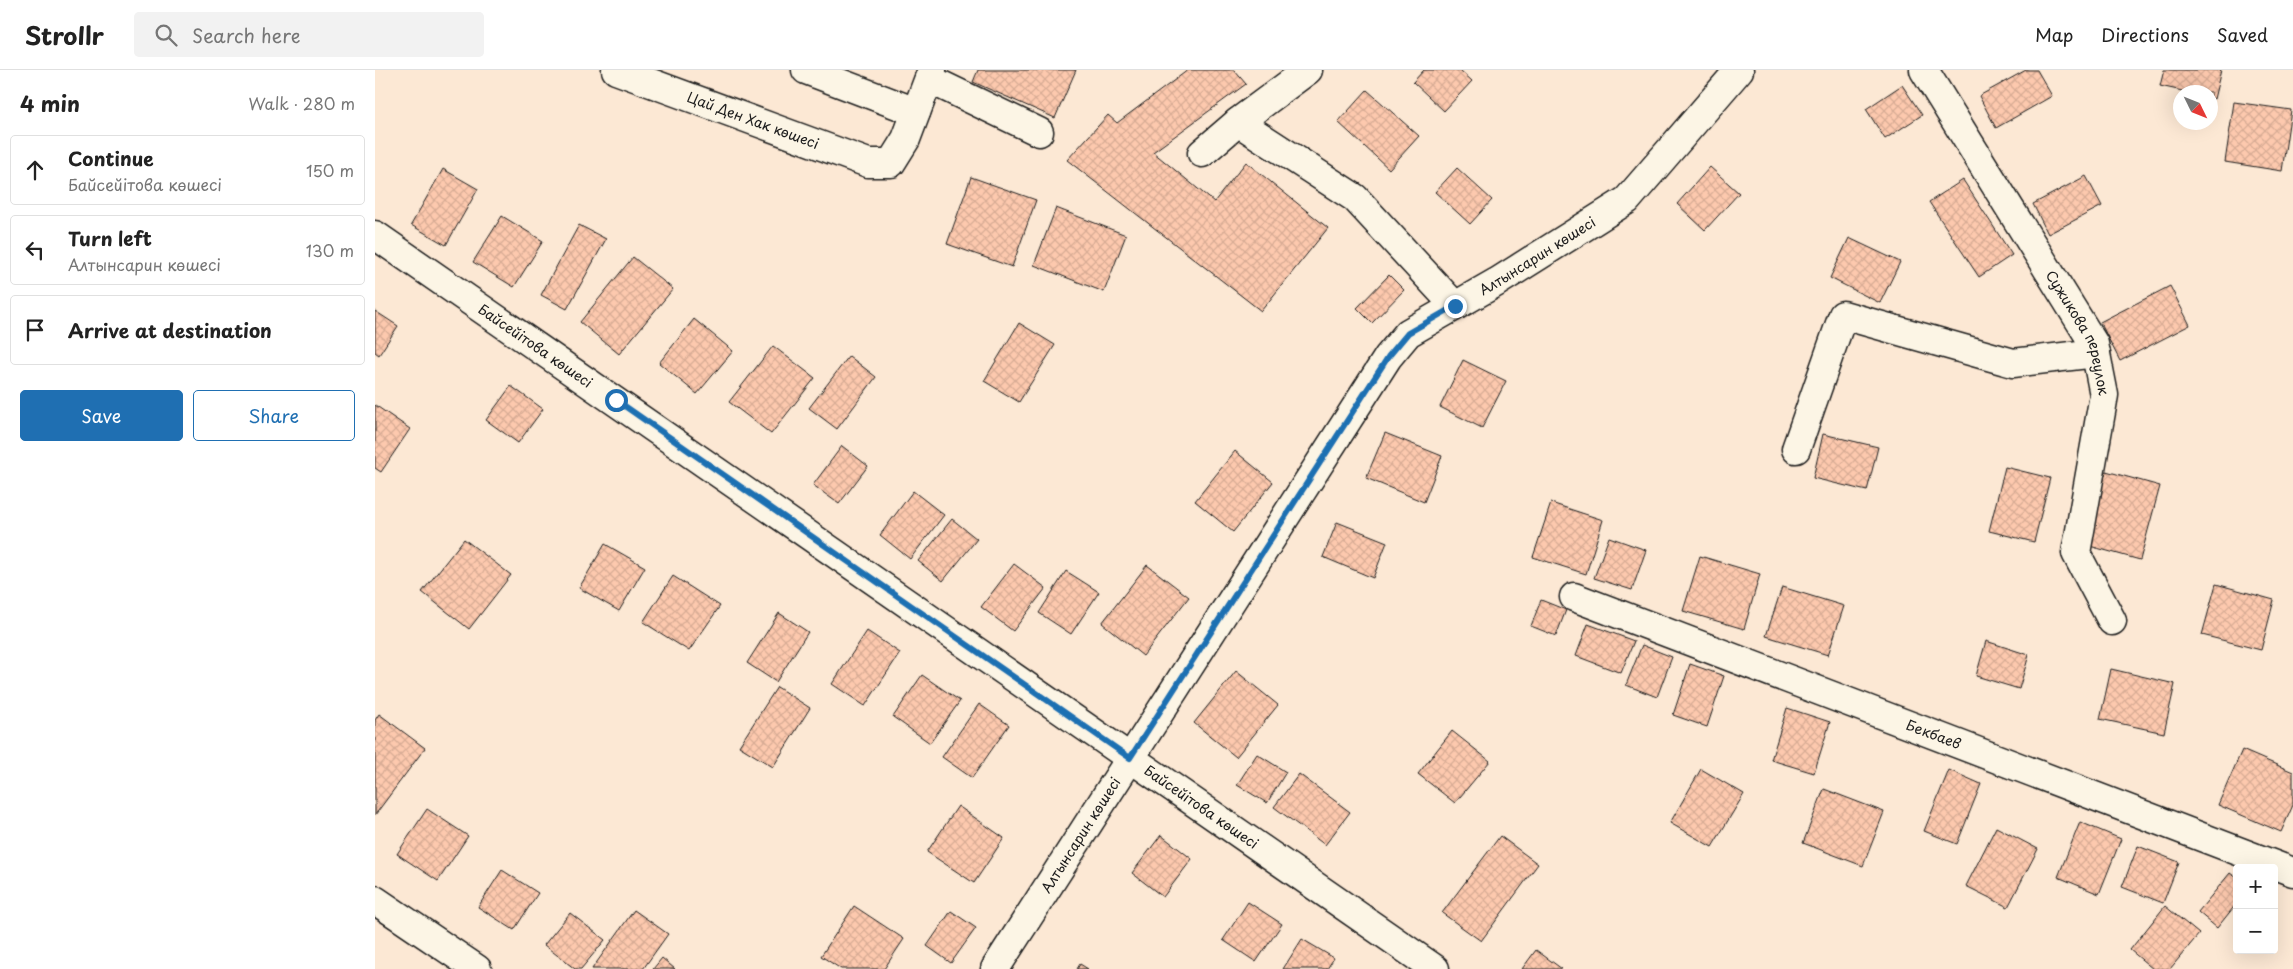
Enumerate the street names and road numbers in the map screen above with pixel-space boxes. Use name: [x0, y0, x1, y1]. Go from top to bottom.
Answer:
street label: Цай Ден Хак көшесі: [684, 86, 822, 154]
street label: Алтынсарин көшесі: [1475, 211, 1599, 300]
street label: Сужикова переулок: [2041, 266, 2115, 398]
street label: Байсейітова көшесі: [474, 299, 597, 393]
street label: Бекбаев: [1903, 714, 1964, 754]
street label: Байсейітова көшесі: [1140, 760, 1263, 854]
street label: Алтынсарин көшесі: [1035, 773, 1126, 897]

